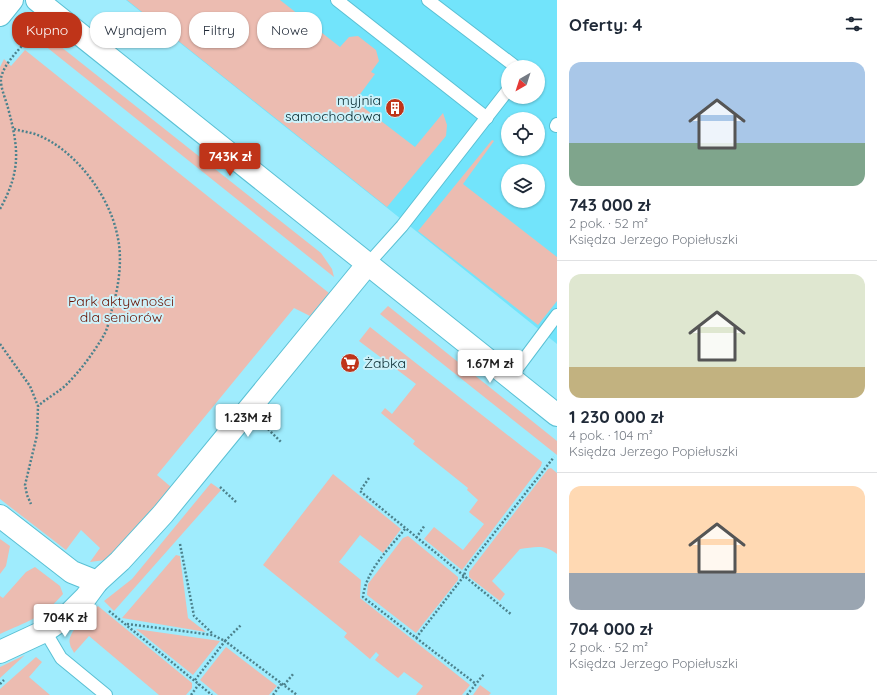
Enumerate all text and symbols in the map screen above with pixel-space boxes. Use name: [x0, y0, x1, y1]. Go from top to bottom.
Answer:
chip: Kupno: [12, 12, 82, 48]
chip: Wynajem: [90, 12, 181, 48]
chip: Filtry: [189, 12, 249, 48]
chip: Nowe: [257, 12, 322, 48]
icon: filters: [843, 13, 865, 35]
text: Oferty: 4: [569, 14, 643, 35]
north arrow: [501, 60, 545, 104]
map controls: [501, 60, 545, 208]
icon: home: [681, 88, 753, 160]
place label: myjnia samochodowa: [285, 91, 381, 125]
building icon: myjnia samochodowa: [384, 97, 406, 119]
button: locate: [501, 112, 545, 156]
pin: 743K zł: [193, 143, 267, 177]
text: 743K zł: [208, 148, 252, 164]
button: layers: [501, 164, 545, 208]
text: 743 000 zł: [569, 194, 650, 215]
text: 2 pok. · 52 m²: [569, 215, 648, 231]
text: Księdza Jerzego Popiełuszki: [569, 231, 738, 247]
park label: Park aktywności dla seniorów: [68, 292, 174, 326]
icon: home: [681, 300, 753, 372]
pin: 1.67M zł: [449, 350, 531, 384]
supermarket icon: Żabka: [339, 352, 361, 374]
place label: Żabka: [364, 354, 406, 372]
text: 1.67M zł: [467, 355, 513, 371]
pin: 1.23M zł: [207, 404, 289, 438]
text: 1 230 000 zł: [569, 406, 663, 427]
text: 1.23M zł: [225, 409, 271, 425]
text: 4 pok. · 104 m²: [569, 427, 653, 443]
text: Księdza Jerzego Popiełuszki: [569, 443, 738, 459]
icon: home: [681, 512, 753, 584]
pin: 704K zł: [28, 604, 102, 638]
text: 704K zł: [43, 609, 87, 625]
text: 704 000 zł: [569, 618, 652, 639]
text: 2 pok. · 52 m²: [569, 639, 648, 655]
text: Księdza Jerzego Popiełuszki: [569, 655, 738, 671]

